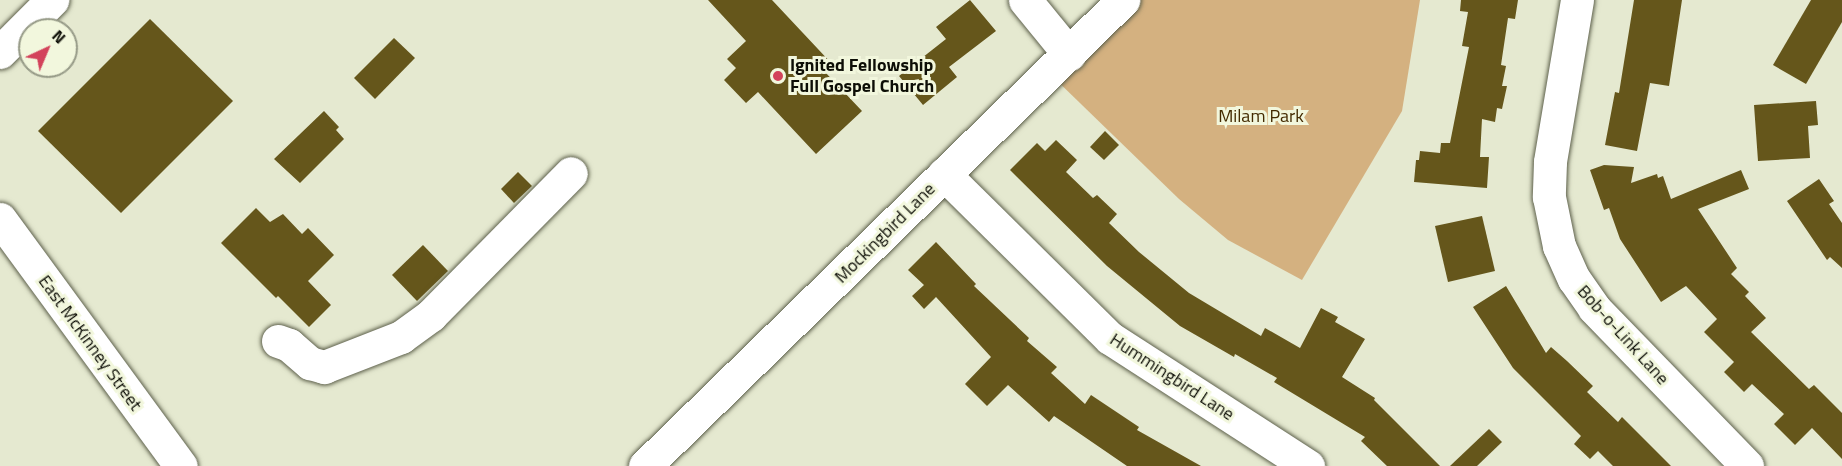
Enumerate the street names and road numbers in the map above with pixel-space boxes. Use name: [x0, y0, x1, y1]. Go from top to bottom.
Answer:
street label: Mockingbird Lane: [830, 178, 940, 288]
street label: East McKinney Street: [34, 271, 146, 415]
street label: Bob-o-Link Lane: [1573, 281, 1673, 389]
street label: Hummingbird Lane: [1106, 329, 1238, 425]

